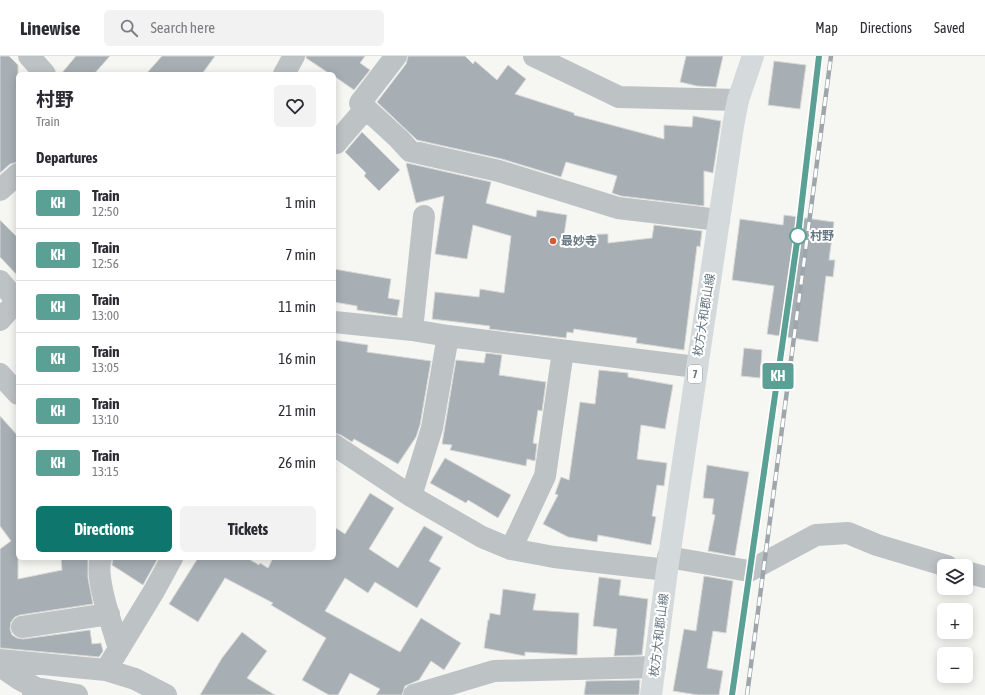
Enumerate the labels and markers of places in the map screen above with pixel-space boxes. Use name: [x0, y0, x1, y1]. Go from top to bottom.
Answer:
marker: 村野: [789, 227, 807, 245]
place label: 村野: [810, 229, 834, 243]
place label: 最妙寺: [561, 234, 597, 248]
marker: 最妙寺: [548, 236, 558, 246]

